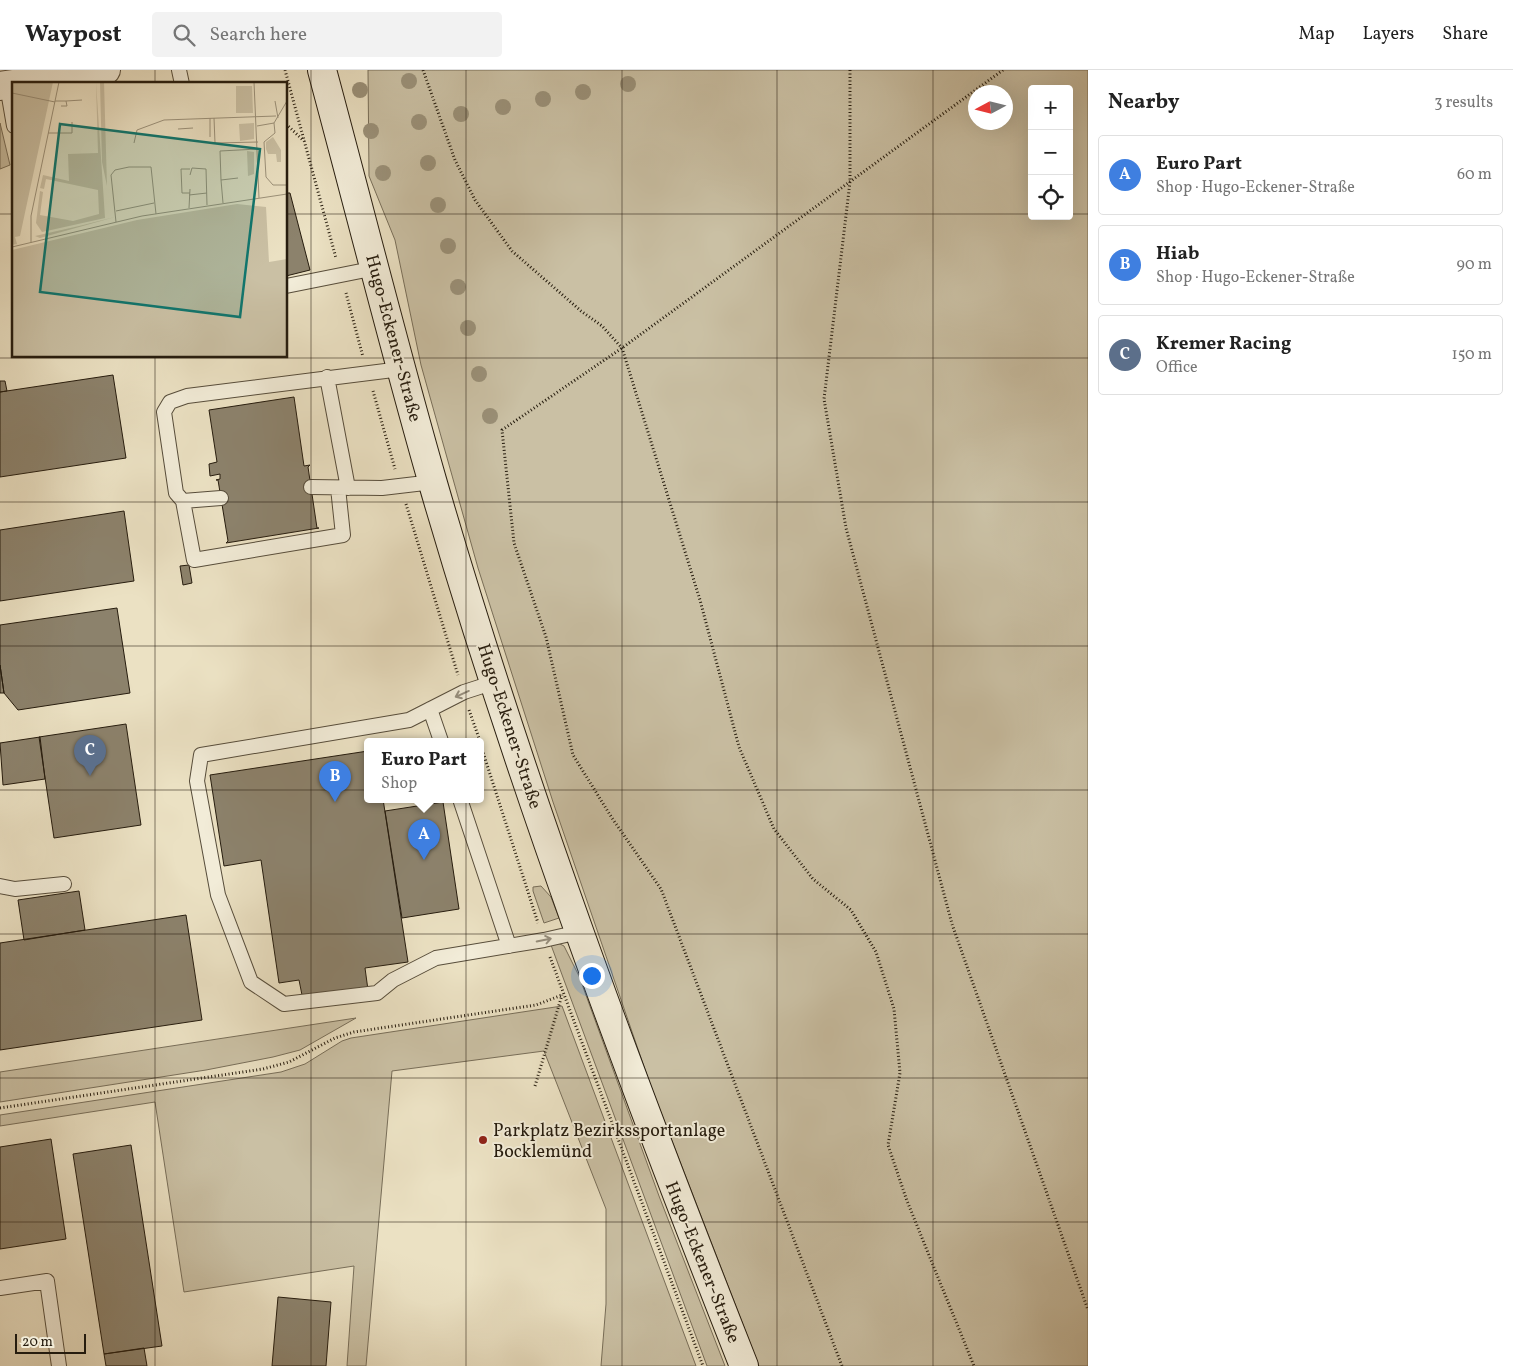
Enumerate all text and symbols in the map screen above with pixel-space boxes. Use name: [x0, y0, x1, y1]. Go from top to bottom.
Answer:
search box: [152, 12, 502, 57]
text: Waypost: [25, 18, 122, 52]
icon: search: [170, 21, 198, 49]
text: Search here: [210, 22, 307, 48]
text: Map: [1298, 22, 1334, 47]
text: Layers: [1362, 22, 1414, 47]
text: Share: [1442, 22, 1488, 47]
inset map: [12, 82, 288, 358]
north arrow: [968, 85, 1013, 130]
map controls: [1028, 85, 1073, 220]
button: +: [1028, 85, 1073, 130]
text: Nearby: [1108, 88, 1179, 117]
text: 3 results: [1434, 92, 1493, 114]
button: −: [1028, 130, 1073, 175]
text: Euro Part: [1156, 151, 1242, 177]
text: A: [1119, 164, 1131, 186]
text: 60 m: [1457, 164, 1492, 186]
button: locate: [1028, 175, 1073, 220]
text: Shop · Hugo-Eckener-Straße: [1156, 177, 1355, 199]
text: Hiab: [1156, 241, 1199, 267]
street label: Hugo-Eckener-Straße: [358, 252, 427, 425]
text: B: [1120, 254, 1130, 276]
text: 90 m: [1456, 254, 1492, 276]
text: Shop · Hugo-Eckener-Straße: [1156, 267, 1355, 289]
text: Kremer Racing: [1156, 331, 1291, 357]
text: C: [1120, 344, 1130, 366]
text: 150 m: [1451, 344, 1492, 366]
text: Office: [1156, 357, 1198, 379]
street label: Hugo-Eckener-Straße: [470, 641, 547, 812]
one-way arrow: [455, 689, 470, 699]
pin: C: [74, 735, 106, 776]
popup: [364, 738, 484, 803]
text: Euro Part: [381, 747, 467, 773]
pin: B: [319, 761, 351, 802]
text: Shop: [381, 773, 417, 795]
pin: A: [408, 819, 440, 860]
one-way arrow: [536, 934, 552, 944]
your location: [579, 963, 605, 989]
place label: Parkplatz Bezirkssportanlage Bocklemünd: [493, 1119, 725, 1165]
marker: Parkplatz Bezirkssportanlage Bocklemünd: [477, 1134, 489, 1146]
street label: Hugo-Eckener-Straße: [658, 1178, 745, 1347]
scale bar: [15, 1331, 86, 1354]
text: 20 m: [22, 1333, 53, 1352]

